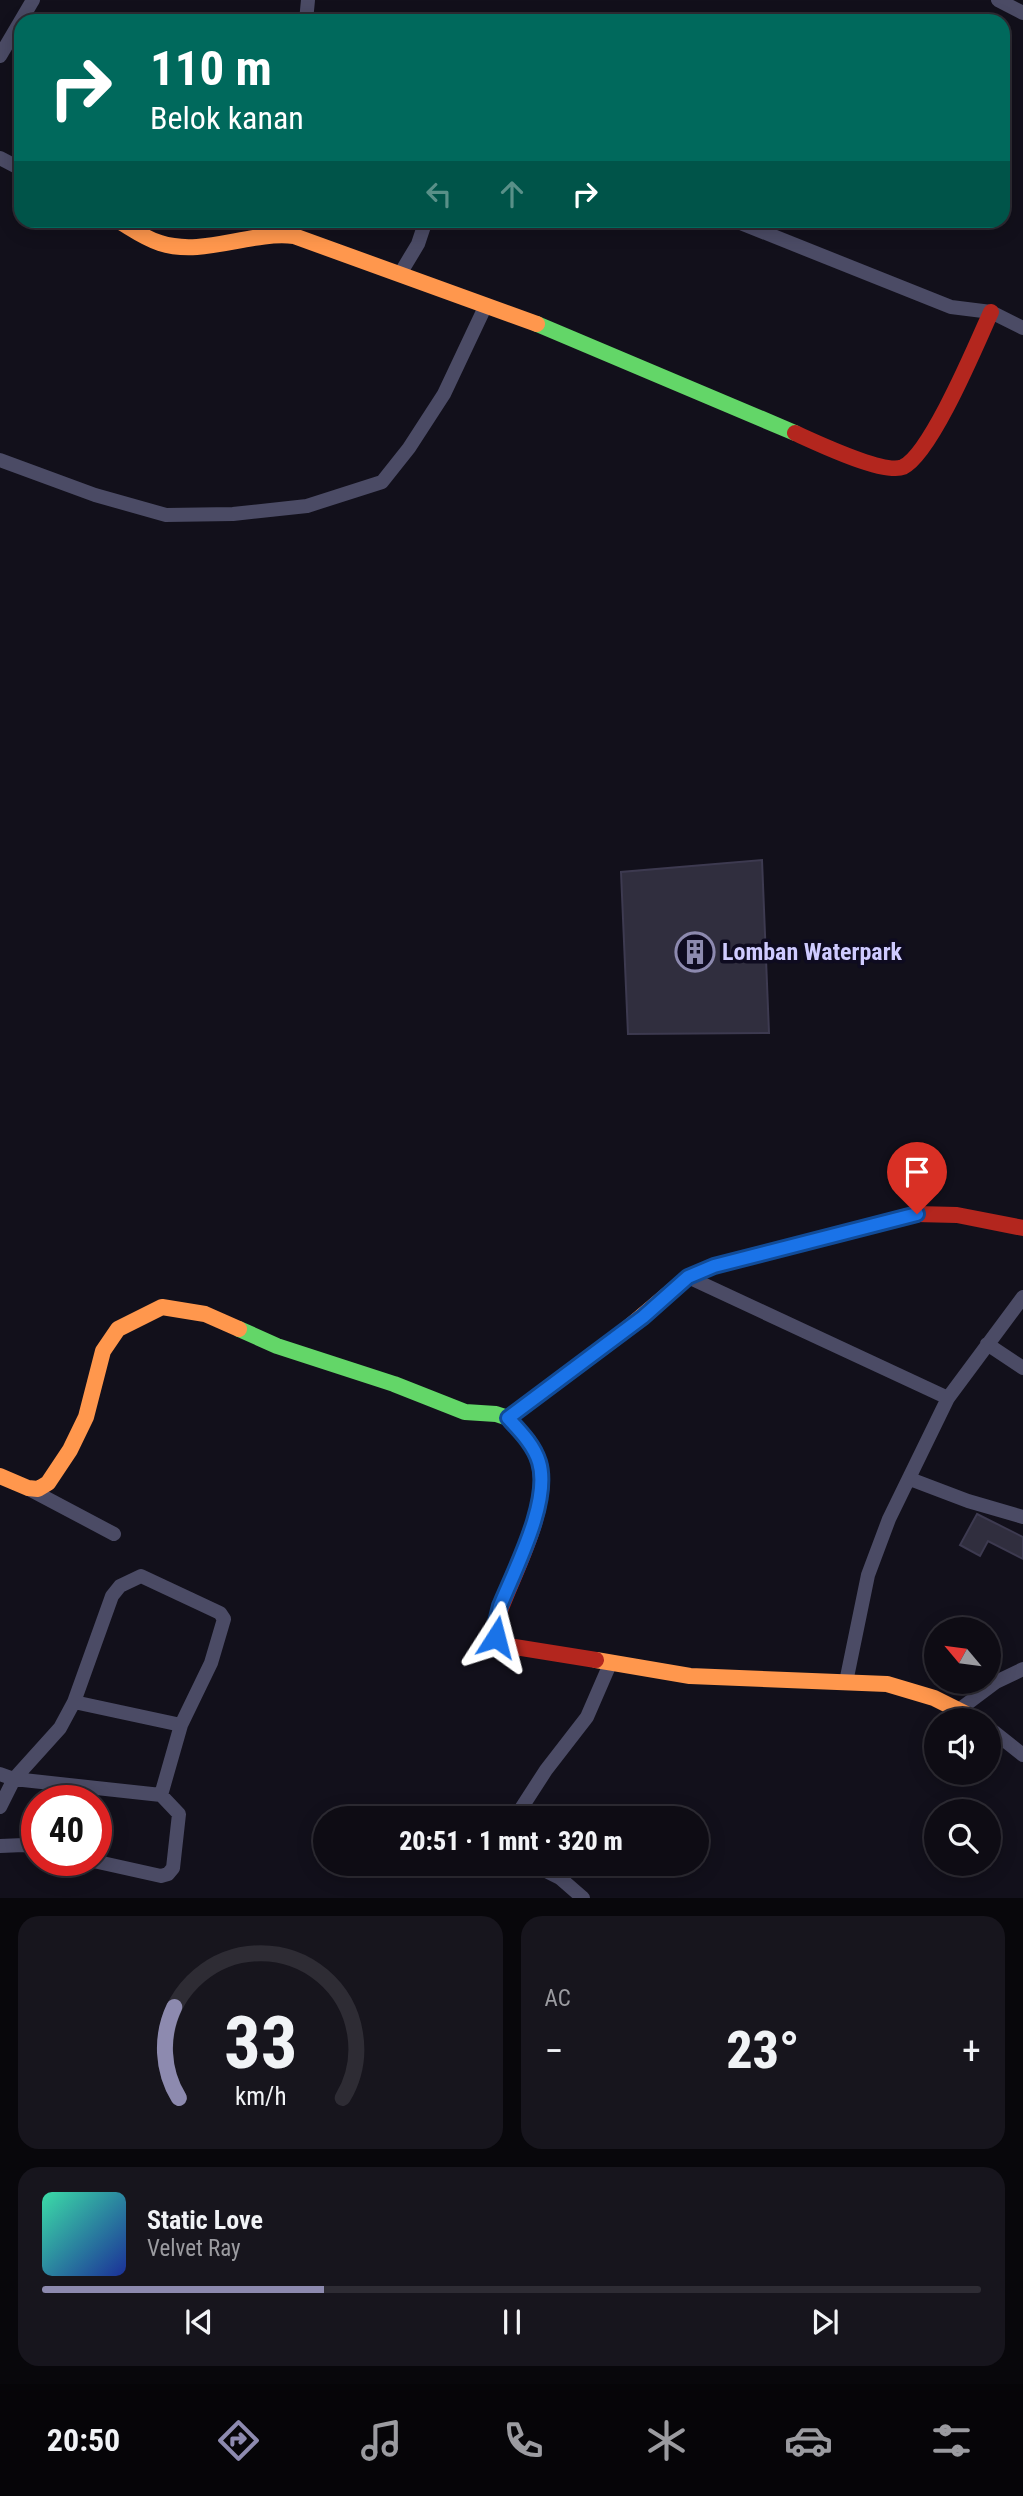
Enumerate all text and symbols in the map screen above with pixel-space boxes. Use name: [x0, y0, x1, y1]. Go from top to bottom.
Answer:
text: 110 m: [150, 40, 272, 97]
icon: right: [35, 42, 126, 133]
text: Belok kanan: [150, 99, 304, 137]
icon: left: [420, 175, 458, 213]
icon: ahead: [493, 175, 531, 213]
icon: right: [566, 175, 604, 213]
building icon: Lomban Waterpark: [674, 931, 716, 973]
place label: Lomban Waterpark: [722, 938, 903, 966]
pin: [887, 1142, 947, 1214]
icon: arrive: [898, 1153, 936, 1191]
position arrow: [459, 1600, 533, 1674]
north arrow: [924, 1617, 1001, 1694]
map controls: [924, 1617, 1001, 1876]
button: sound: [924, 1708, 1001, 1785]
speed limit sign: 40: [21, 1785, 112, 1876]
button: search: [924, 1799, 1001, 1876]
text: 20:51 · 1 mnt · 320 m: [399, 1826, 623, 1856]
text: AC: [545, 1985, 571, 2012]
text: 33: [223, 2001, 297, 2087]
text: 23°: [726, 2020, 799, 2081]
text: −: [545, 2029, 564, 2073]
text: +: [962, 2029, 981, 2073]
text: km/h: [235, 2082, 286, 2111]
text: Static Love: [147, 2205, 263, 2235]
text: Velvet Ray: [147, 2235, 241, 2262]
icon: previous: [180, 2303, 218, 2341]
icon: pause: [493, 2303, 531, 2341]
icon: next: [806, 2303, 844, 2341]
icon: directions: [214, 2416, 263, 2465]
icon: music: [357, 2416, 406, 2465]
icon: phone: [499, 2416, 548, 2465]
icon: climate: [642, 2416, 691, 2465]
icon: car: [784, 2416, 833, 2465]
icon: filters: [927, 2416, 976, 2465]
text: 20:50: [47, 2421, 120, 2459]

